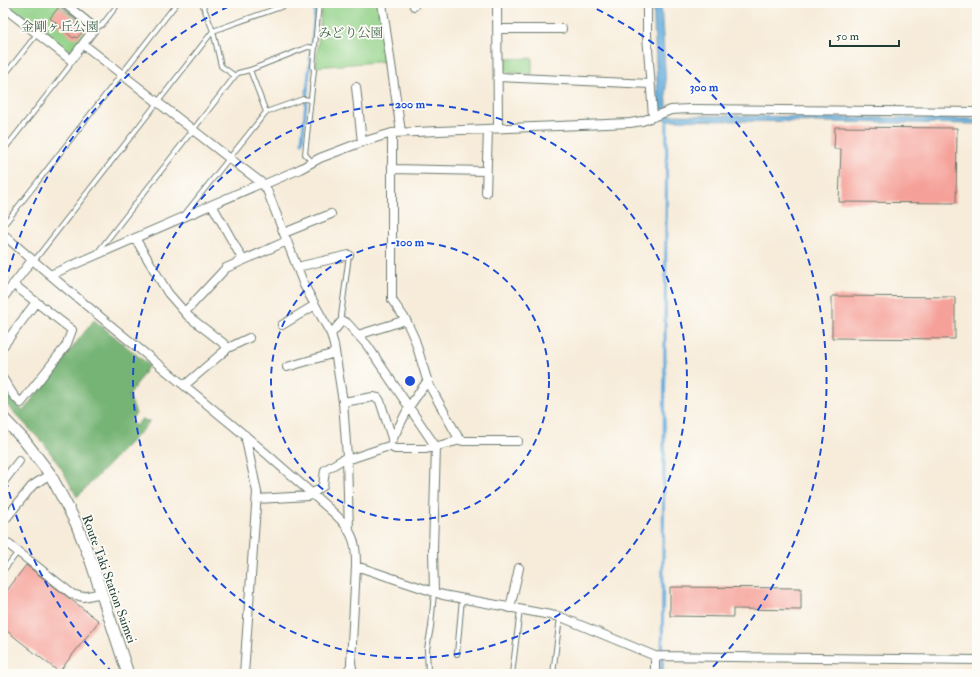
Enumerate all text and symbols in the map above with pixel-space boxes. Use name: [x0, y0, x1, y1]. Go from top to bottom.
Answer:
park label: 金剛ヶ丘公園: [21, 19, 99, 35]
scale bar: [830, 22, 899, 48]
park label: みどり公園: [318, 25, 384, 41]
text: 50 m: [836, 29, 860, 44]
text: 300 m: [690, 80, 719, 95]
text: 200 m: [395, 97, 426, 112]
text: 100 m: [396, 235, 425, 250]
centre of rings: [403, 374, 417, 388]
street label: Route Taki Station Saimei: [78, 513, 140, 646]

